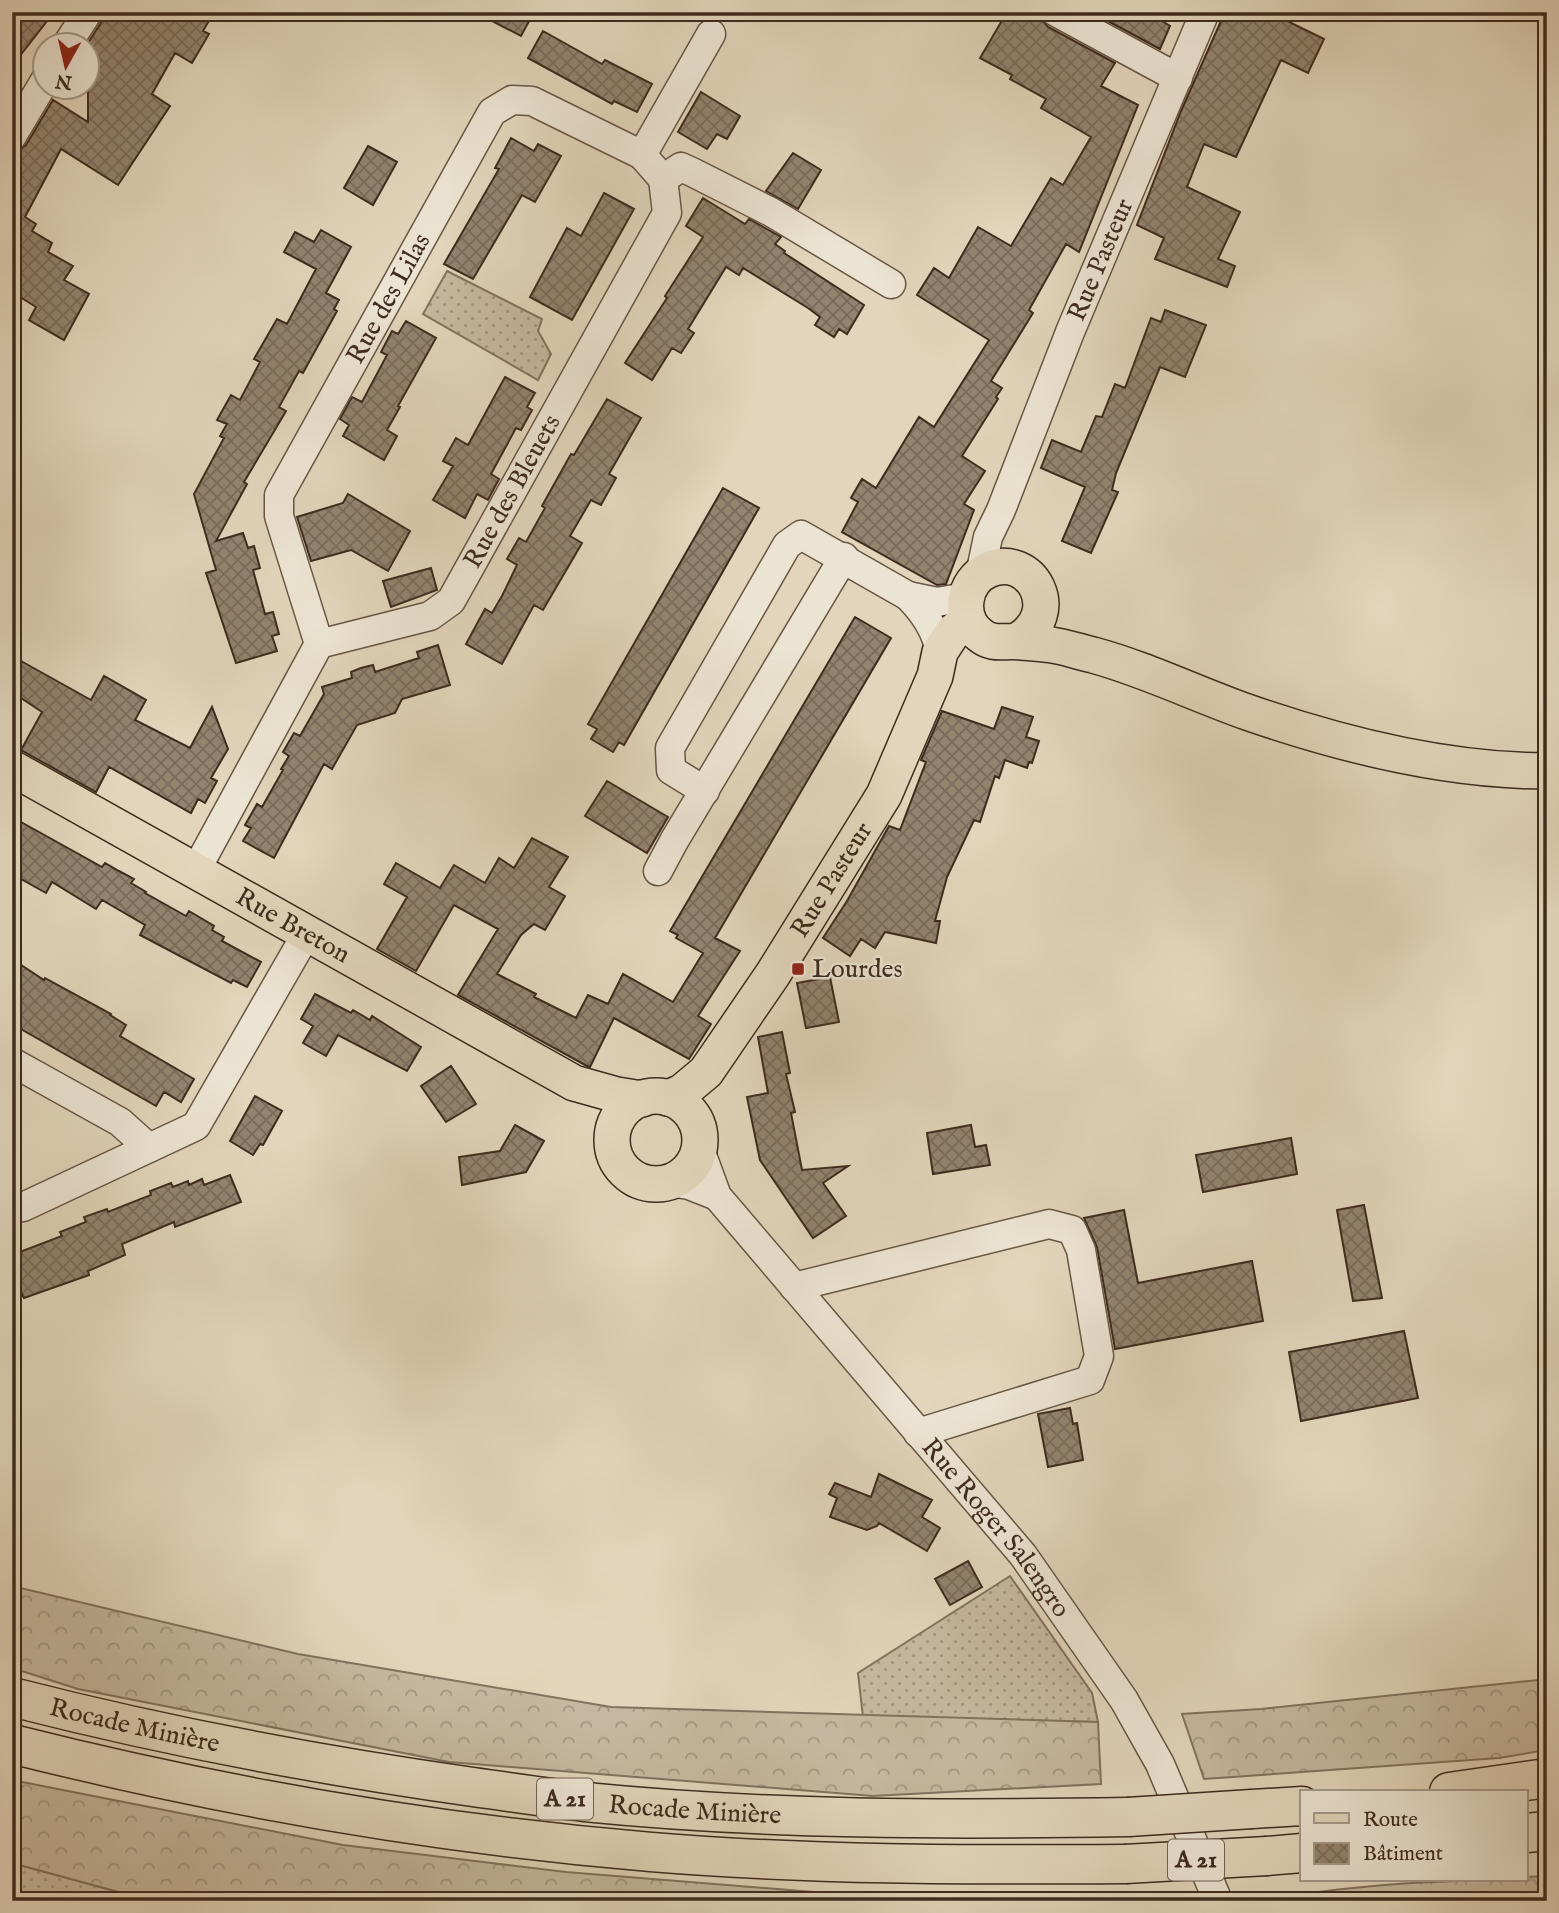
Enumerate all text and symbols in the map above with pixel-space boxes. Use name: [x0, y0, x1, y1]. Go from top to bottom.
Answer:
north arrow: [32, 32, 102, 102]
text: N: [54, 68, 75, 94]
street label: Rue Pasteur: [1060, 193, 1141, 326]
street label: Rue des Lilas: [339, 227, 438, 370]
street label: Rue des Bleuets: [456, 409, 568, 574]
street label: Rue Pasteur: [783, 816, 880, 944]
street label: Rue Breton: [230, 880, 356, 971]
place label: Lourdes: [812, 953, 903, 986]
marker: Lourdes: [790, 961, 806, 977]
street label: Rue Roger Salengro: [914, 1431, 1078, 1624]
street label: Rocade Minière: [46, 1691, 223, 1760]
road number: A 21: [537, 1778, 593, 1820]
street label: Rocade Minière: [607, 1788, 782, 1832]
legend: [1300, 1790, 1528, 1882]
text: Route: [1363, 1807, 1418, 1834]
road number: A 21: [1168, 1840, 1224, 1881]
text: Bâtiment: [1363, 1841, 1443, 1868]

